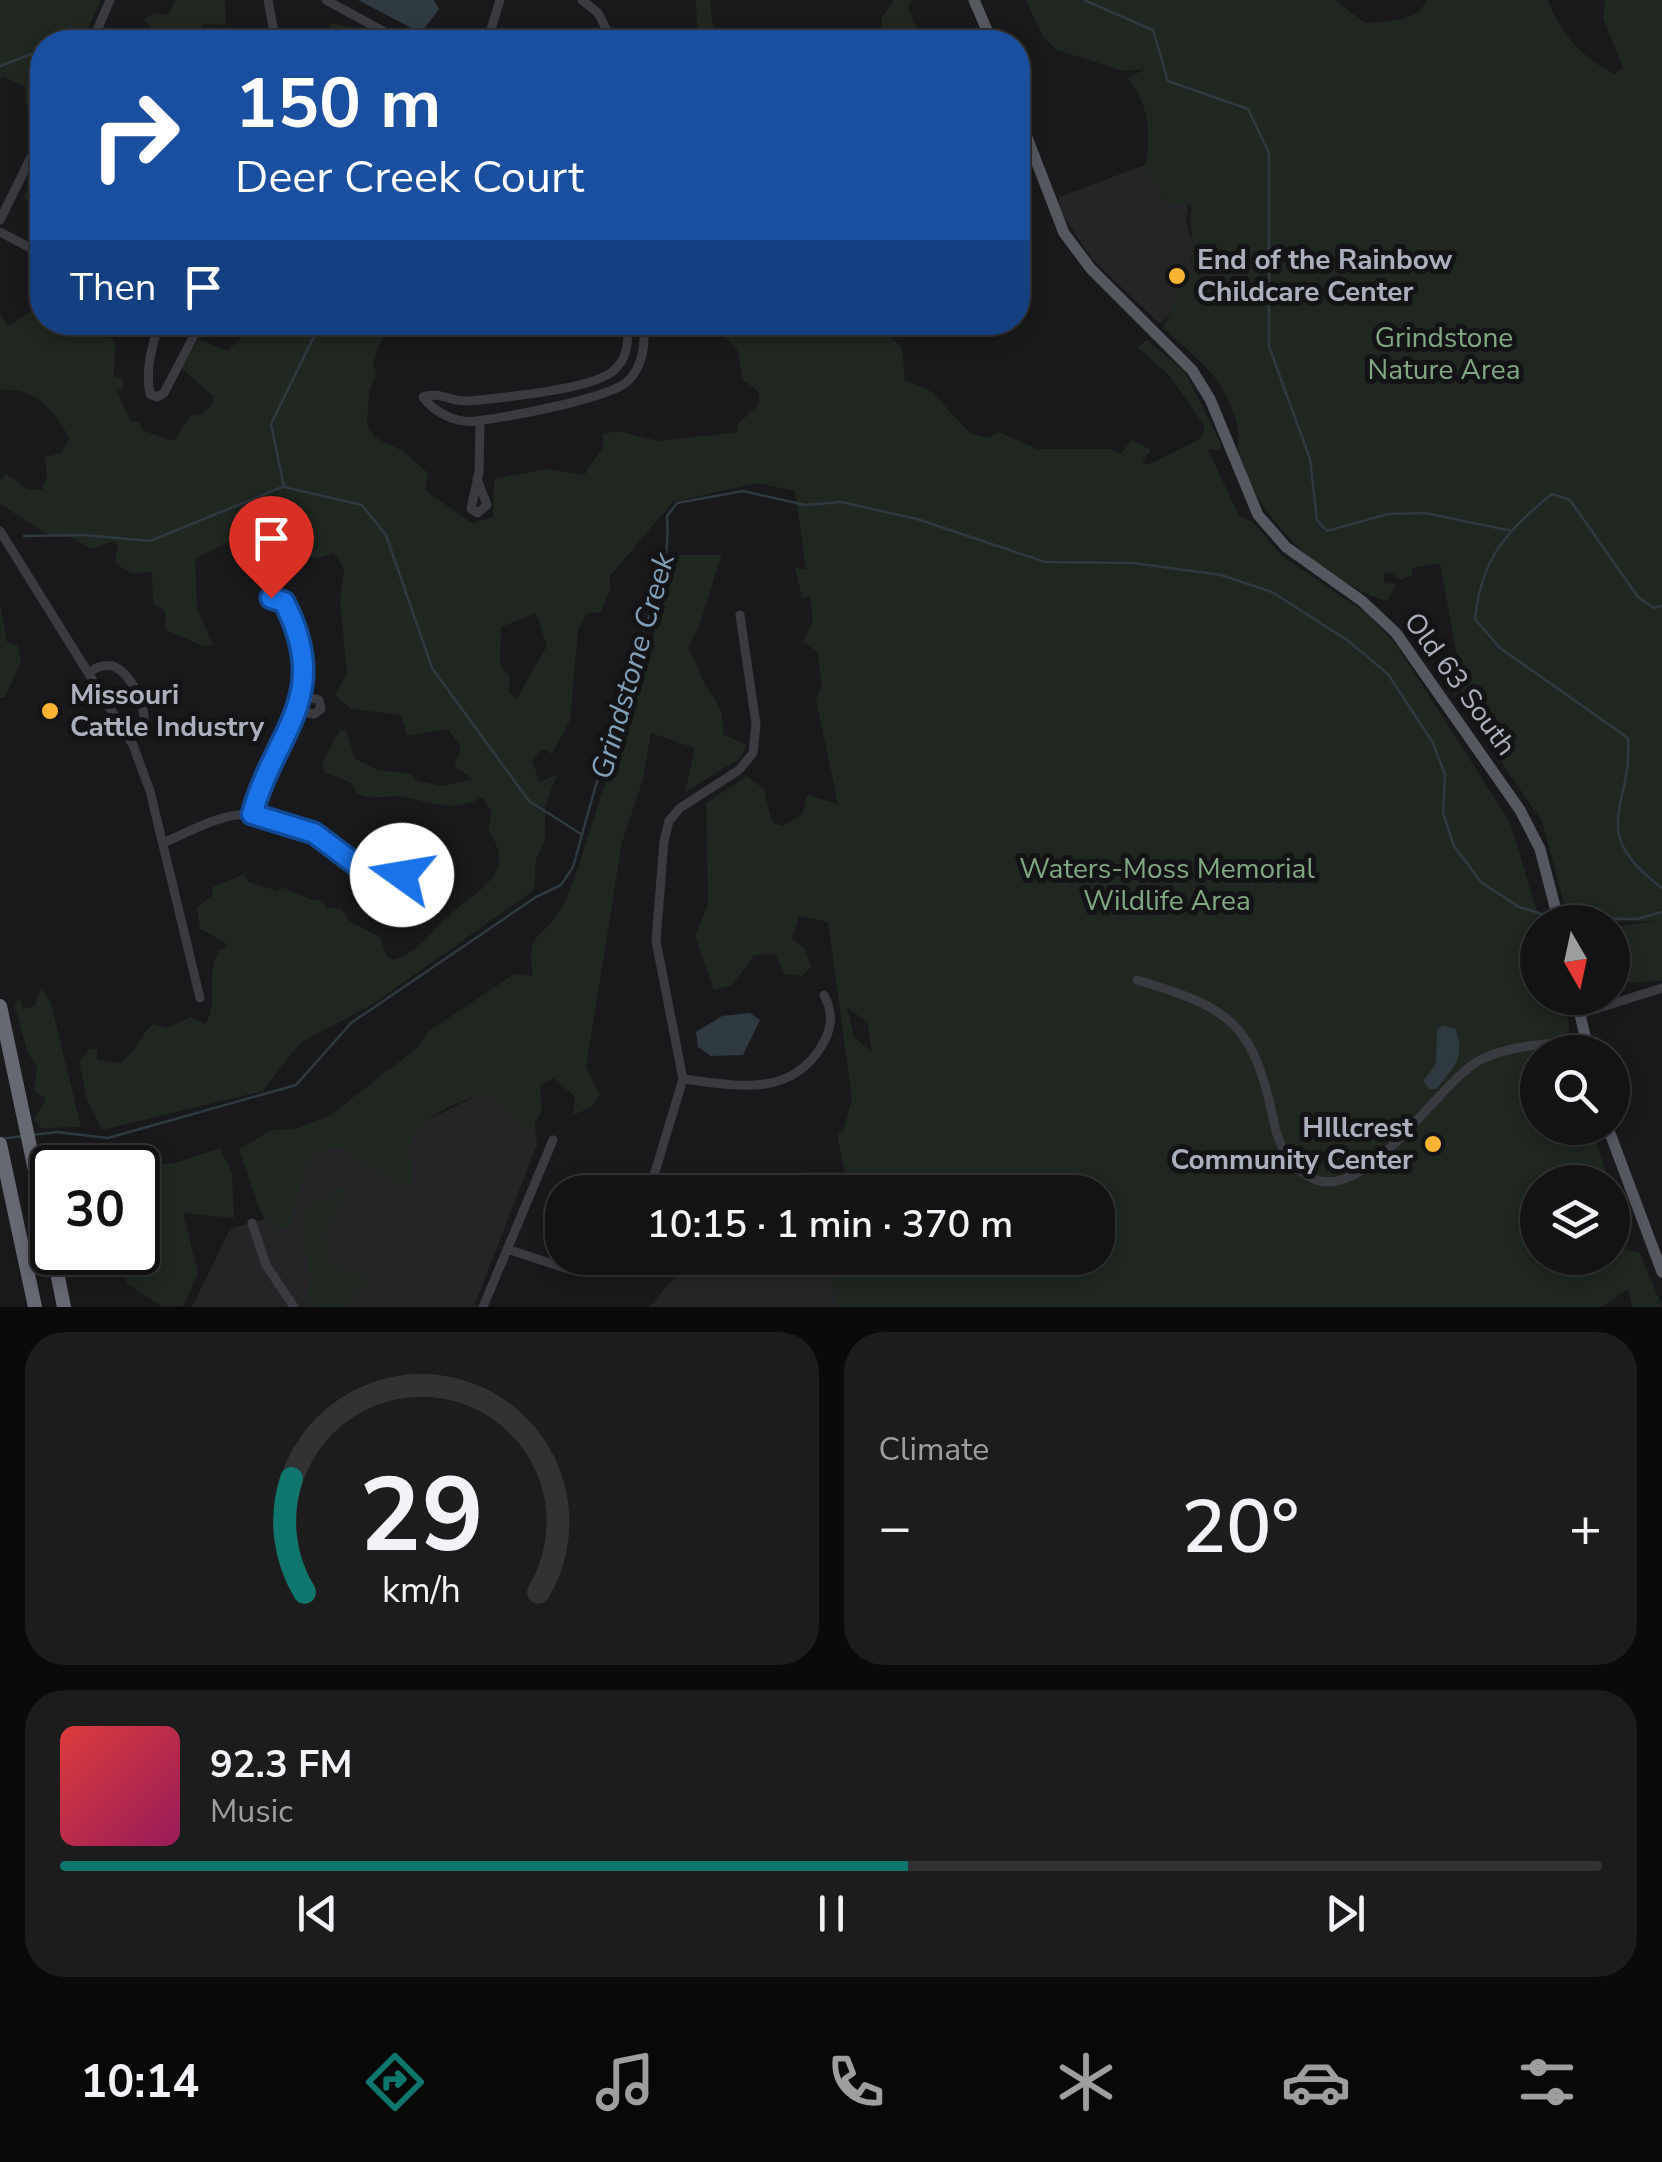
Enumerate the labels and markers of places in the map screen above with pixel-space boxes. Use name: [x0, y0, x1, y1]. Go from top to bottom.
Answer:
place label: End of the Rainbow Childcare Center: [1197, 241, 1453, 311]
marker: End of the Rainbow Childcare Center: [1166, 265, 1188, 287]
pin: [229, 496, 314, 599]
place label: Missouri Cattle Industry: [70, 676, 264, 746]
marker: Missouri Cattle Industry: [39, 700, 61, 722]
place label: HIllcrest Community Center: [1170, 1109, 1413, 1179]
marker: HIllcrest Community Center: [1422, 1133, 1444, 1155]

